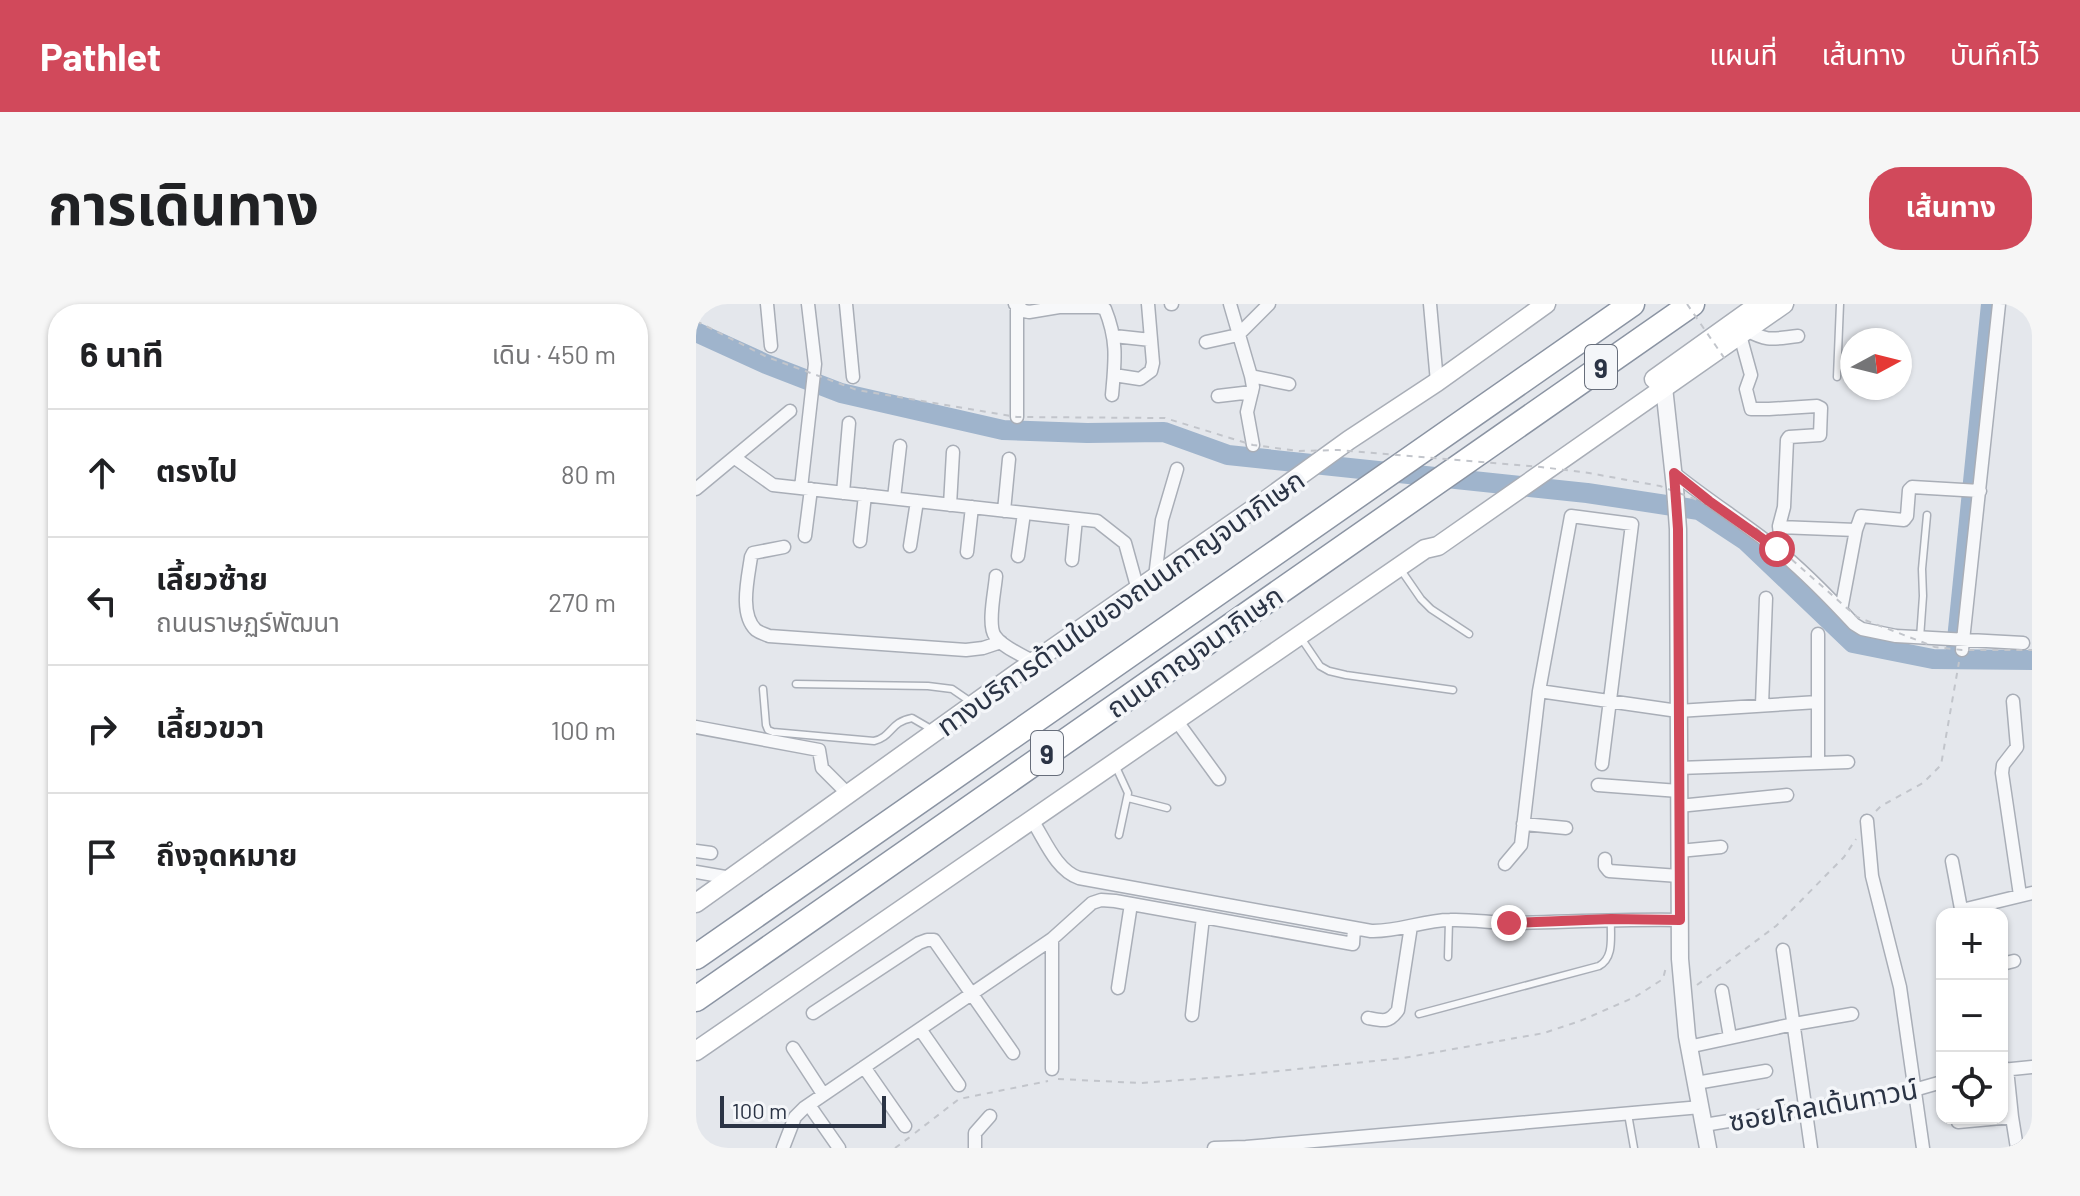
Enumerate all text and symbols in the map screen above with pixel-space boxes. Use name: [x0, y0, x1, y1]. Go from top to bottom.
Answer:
text: Pathlet: [40, 33, 161, 79]
text: แผนที่: [1709, 37, 1777, 71]
text: เส้นทาง: [1821, 37, 1906, 71]
text: บันทึกไว้: [1950, 37, 2040, 71]
button: เส้นทาง: [1869, 167, 2032, 250]
text: การเดินทาง: [48, 169, 319, 236]
north arrow: [1840, 328, 1912, 400]
text: 6 นาที: [80, 333, 164, 374]
text: เดิน · 450 m: [492, 338, 616, 369]
road number: 9: [1585, 345, 1617, 389]
icon: ahead: [80, 451, 124, 495]
text: ตรงไป: [156, 452, 238, 488]
text: 80 m: [561, 458, 616, 489]
street label: ทางบริการด้านในของถนนกาญจนาภิเษก: [930, 462, 1310, 742]
route start: [1759, 531, 1795, 567]
text: เลี้ยวซ้าย: [156, 560, 268, 596]
street label: ถนนกาญจนาภิเษก: [1099, 578, 1289, 724]
icon: left: [80, 579, 124, 623]
text: 270 m: [548, 586, 616, 617]
text: ถนนราษฏร์พัฒนา: [156, 606, 340, 637]
icon: right: [80, 707, 124, 751]
text: เลี้ยวขวา: [156, 708, 264, 744]
text: 100 m: [551, 714, 616, 745]
road number: 9: [1031, 731, 1063, 775]
icon: arrive: [80, 835, 124, 879]
text: ถึงจุดหมาย: [156, 836, 297, 872]
route end: [1491, 905, 1527, 941]
map controls: [1936, 908, 2008, 1124]
button: +: [1936, 908, 2008, 980]
button: −: [1936, 980, 2008, 1052]
button: locate: [1936, 1052, 2008, 1124]
street label: ซอยโกลเด้นทาวน์: [1726, 1071, 1920, 1137]
scale bar: [720, 1092, 886, 1128]
text: 100 m: [732, 1097, 787, 1123]

